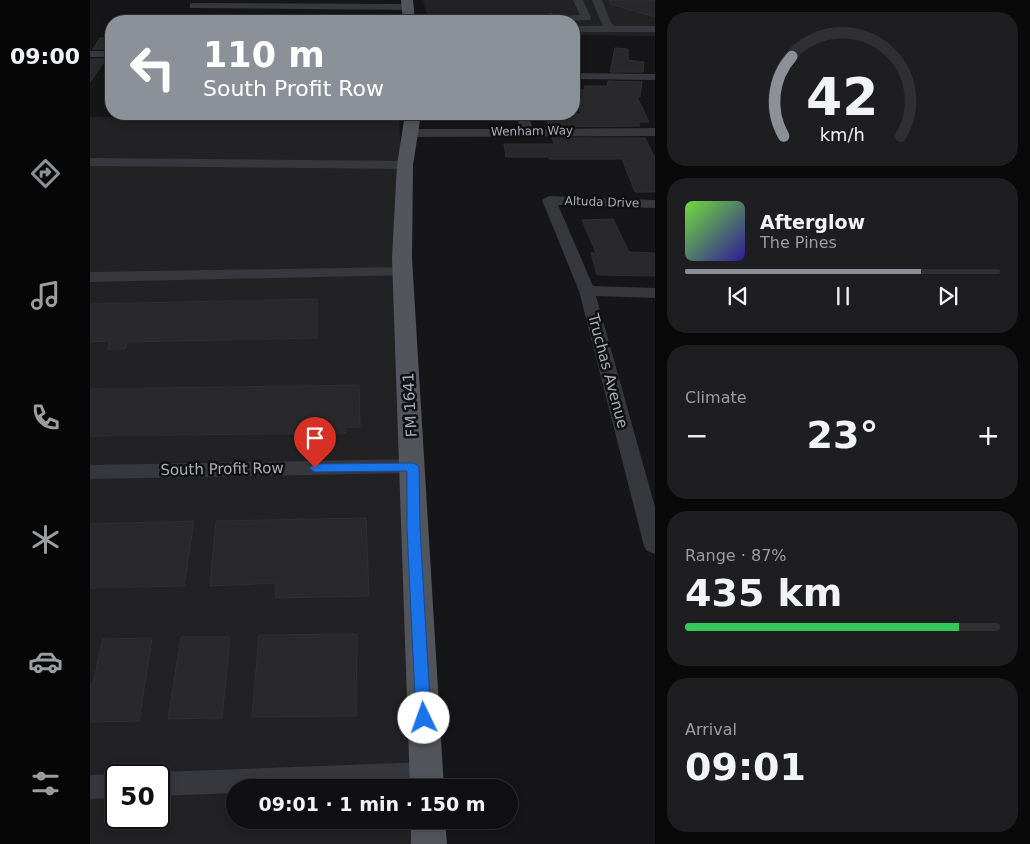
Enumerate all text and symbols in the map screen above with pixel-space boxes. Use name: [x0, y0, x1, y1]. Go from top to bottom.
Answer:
icon: left: [120, 35, 185, 100]
text: 110 m: [203, 35, 325, 75]
text: 09:00: [10, 44, 80, 69]
text: 42: [806, 67, 879, 127]
text: South Profit Row: [203, 76, 384, 101]
street label: Wenham Way: [491, 123, 573, 139]
text: km/h: [820, 124, 865, 145]
icon: directions: [28, 156, 63, 191]
street label: Altuda Drive: [564, 194, 640, 210]
text: Afterglow: [760, 211, 865, 233]
text: The Pines: [760, 233, 837, 252]
icon: music: [28, 278, 63, 313]
icon: previous: [724, 282, 752, 310]
icon: pause: [829, 282, 857, 310]
icon: next: [934, 282, 962, 310]
street label: Truchas Avenue: [584, 311, 632, 430]
street label: FM 1641: [399, 372, 421, 438]
text: Climate: [685, 388, 747, 407]
icon: phone: [28, 400, 63, 435]
text: 23°: [807, 413, 878, 457]
pin: [294, 417, 336, 468]
text: −: [685, 419, 708, 452]
text: +: [977, 419, 1000, 452]
icon: arrive: [301, 424, 329, 452]
street label: South Profit Row: [160, 459, 284, 479]
icon: climate: [28, 522, 63, 557]
text: Range · 87%: [685, 546, 787, 565]
text: 435 km: [685, 571, 842, 615]
icon: car: [28, 644, 63, 679]
position arrow: [397, 691, 449, 743]
text: Arrival: [685, 720, 737, 739]
text: 09:01: [685, 745, 806, 789]
speed limit sign: 50: [105, 764, 170, 829]
icon: filters: [28, 766, 63, 801]
text: 09:01 · 1 min · 150 m: [258, 793, 486, 815]

